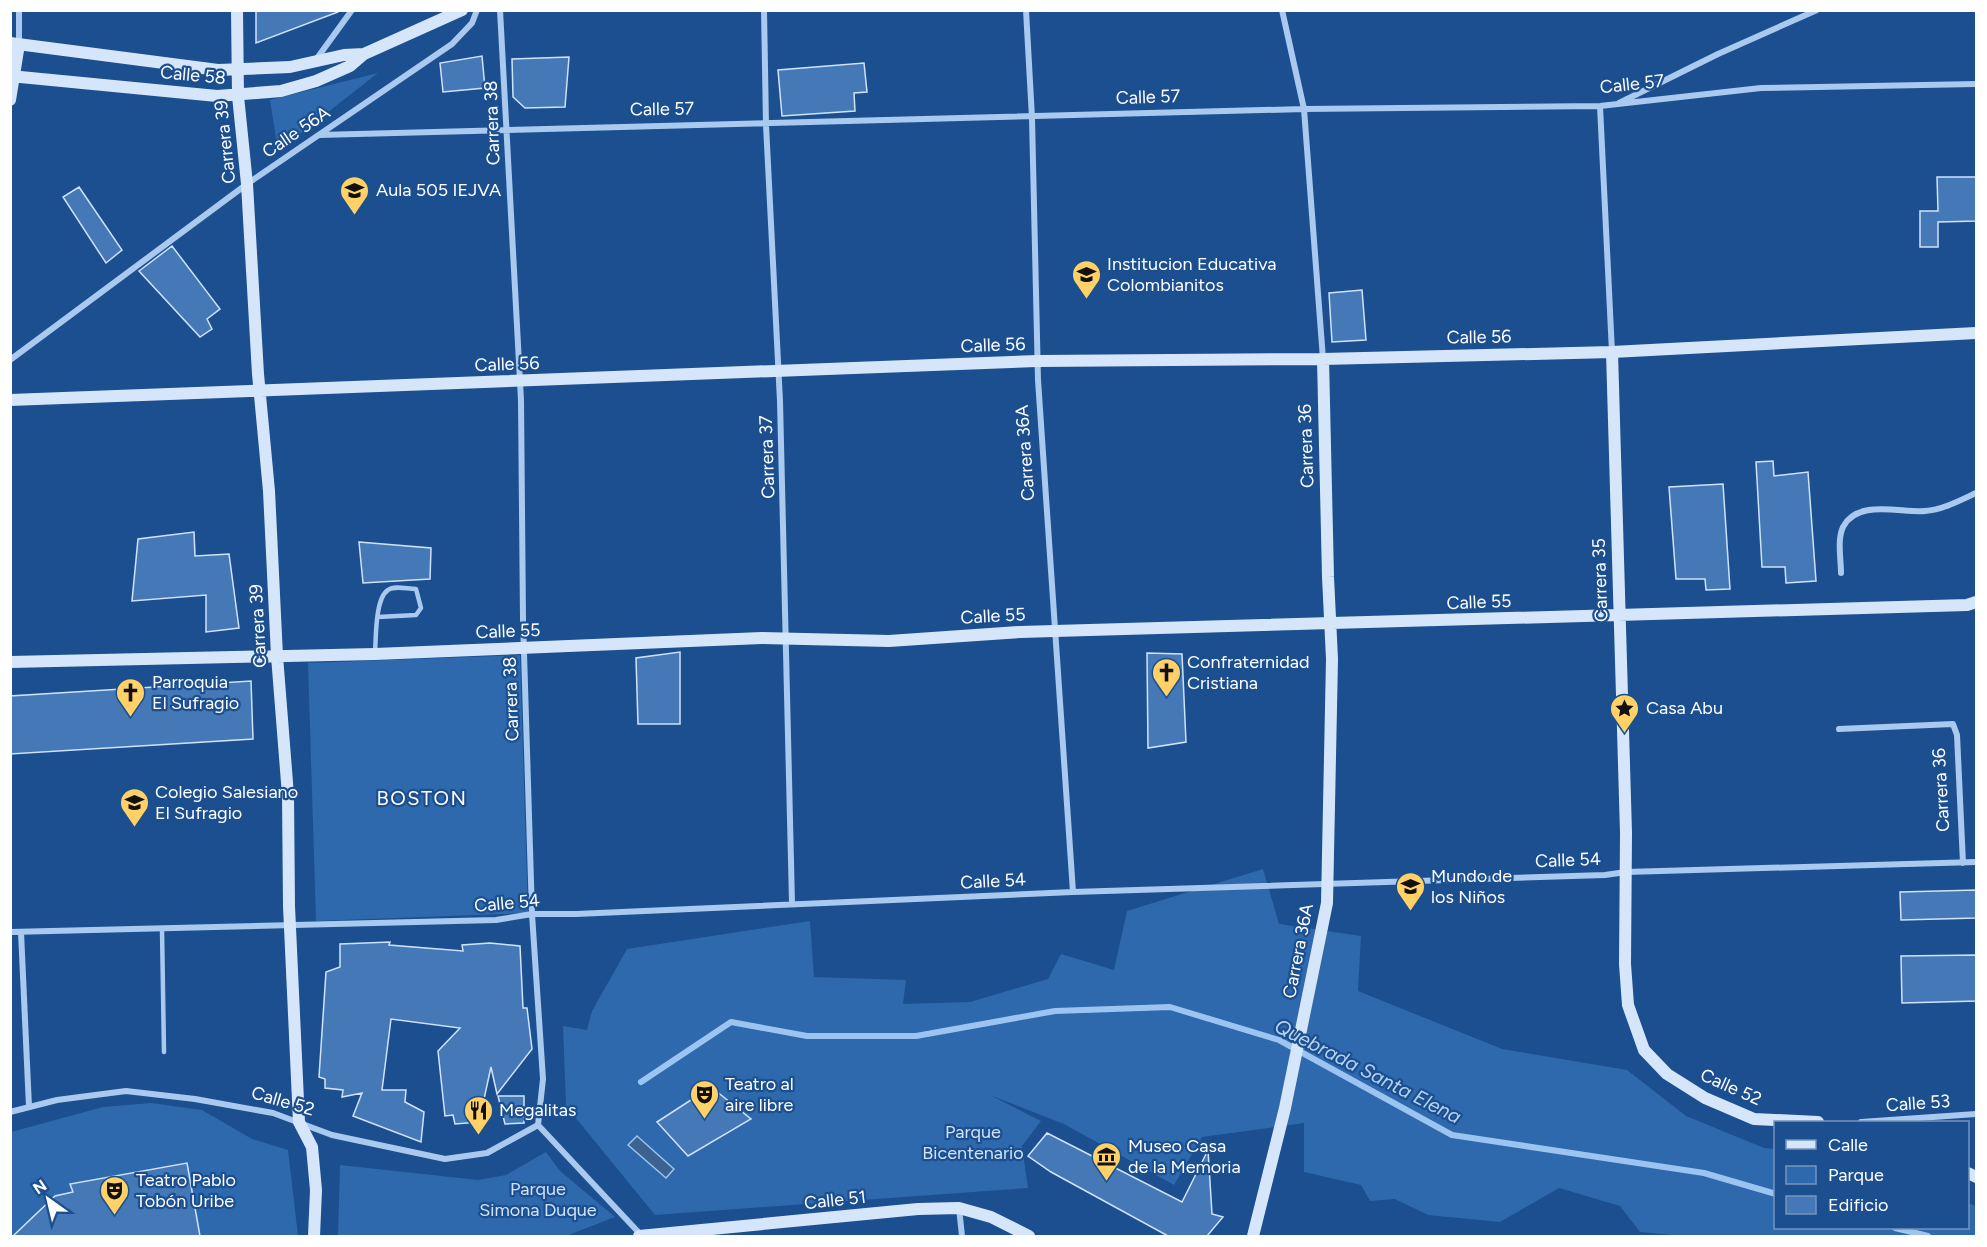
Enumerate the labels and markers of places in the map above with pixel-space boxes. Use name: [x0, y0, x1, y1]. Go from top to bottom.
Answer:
school or university icon: Aula 505 IEJVA: [339, 174, 371, 216]
place label: Aula 505 IEJVA: [376, 179, 501, 201]
place label: Institucion Educativa Colombianitos: [1107, 253, 1276, 296]
school or university icon: Institucion Educativa Colombianitos: [1070, 258, 1102, 300]
place label: Confraternidad Cristiana: [1187, 651, 1310, 694]
church icon: Confraternidad Cristiana: [1150, 656, 1182, 698]
place label: Parroquia El Sufragio: [152, 671, 239, 714]
church icon: Parroquia El Sufragio: [115, 676, 147, 718]
place icon: Casa Abu: [1609, 692, 1641, 734]
place label: Casa Abu: [1646, 697, 1723, 719]
place label: Colegio Salesiano El Sufragio: [155, 781, 298, 824]
school or university icon: Colegio Salesiano El Sufragio: [118, 786, 150, 828]
place label: Mundo de los Niños: [1431, 865, 1512, 908]
school or university icon: Mundo de los Niños: [1394, 870, 1426, 912]
place label: Teatro al aire libre: [725, 1073, 794, 1116]
theatre icon: Teatro al aire libre: [688, 1078, 720, 1120]
restaurant icon: Megalitas: [462, 1094, 494, 1136]
place label: Megalitas: [499, 1099, 576, 1121]
place label: Museo Casa de la Memoria: [1128, 1135, 1241, 1178]
museum icon: Museo Casa de la Memoria: [1091, 1140, 1123, 1182]
place label: Teatro Pablo Tobón Uribe: [136, 1169, 236, 1212]
theatre icon: Teatro Pablo Tobón Uribe: [99, 1174, 131, 1216]

